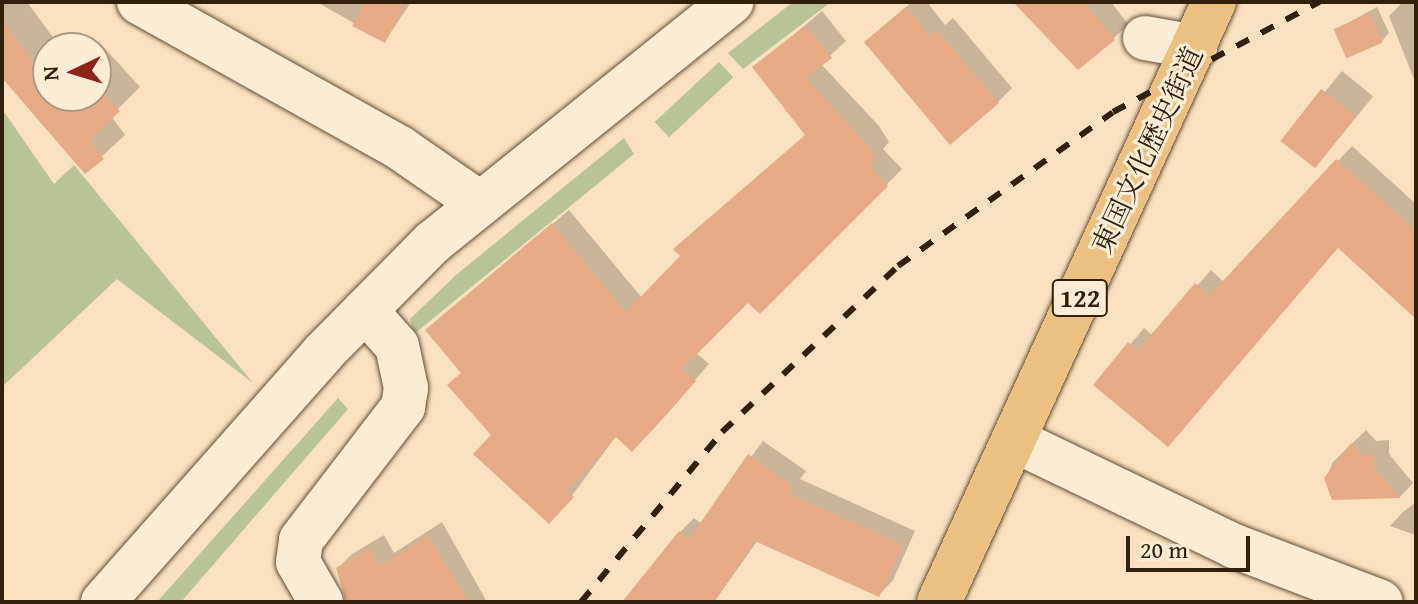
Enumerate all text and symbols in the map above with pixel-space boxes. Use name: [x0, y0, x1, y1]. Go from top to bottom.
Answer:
north arrow: [32, 32, 112, 112]
street label: 東国文化歴史街道: [1084, 41, 1210, 259]
text: N: [34, 65, 67, 82]
road number: 122: [1050, 276, 1110, 320]
scale bar: [1130, 520, 1254, 570]
text: 20 m: [1140, 532, 1188, 567]

